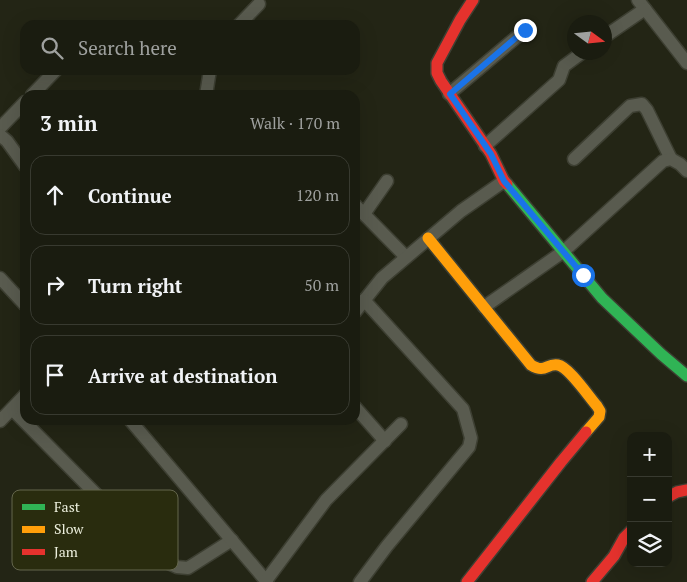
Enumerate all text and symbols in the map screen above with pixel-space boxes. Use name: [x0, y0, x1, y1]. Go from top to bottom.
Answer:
north arrow: [567, 15, 612, 60]
route end: [514, 19, 537, 42]
search box: [20, 20, 360, 75]
icon: search: [38, 34, 66, 62]
text: Search here: [78, 35, 177, 60]
text: 3 min: [40, 109, 97, 137]
text: Walk · 170 m: [250, 112, 340, 134]
icon: ahead: [41, 181, 69, 209]
text: Continue: [88, 183, 172, 208]
text: 120 m: [296, 184, 339, 206]
route start: [572, 264, 595, 287]
icon: right: [41, 271, 69, 299]
text: Turn right: [88, 273, 182, 298]
text: 50 m: [304, 274, 339, 296]
icon: arrive: [41, 361, 69, 389]
text: Arrive at destination: [88, 363, 277, 388]
map controls: [627, 432, 672, 567]
button: +: [627, 432, 672, 477]
button: −: [627, 477, 672, 522]
legend: [12, 490, 178, 570]
text: Fast: [54, 497, 81, 516]
text: Slow: [54, 519, 84, 538]
button: layers: [627, 522, 672, 567]
text: Jam: [54, 542, 78, 561]

